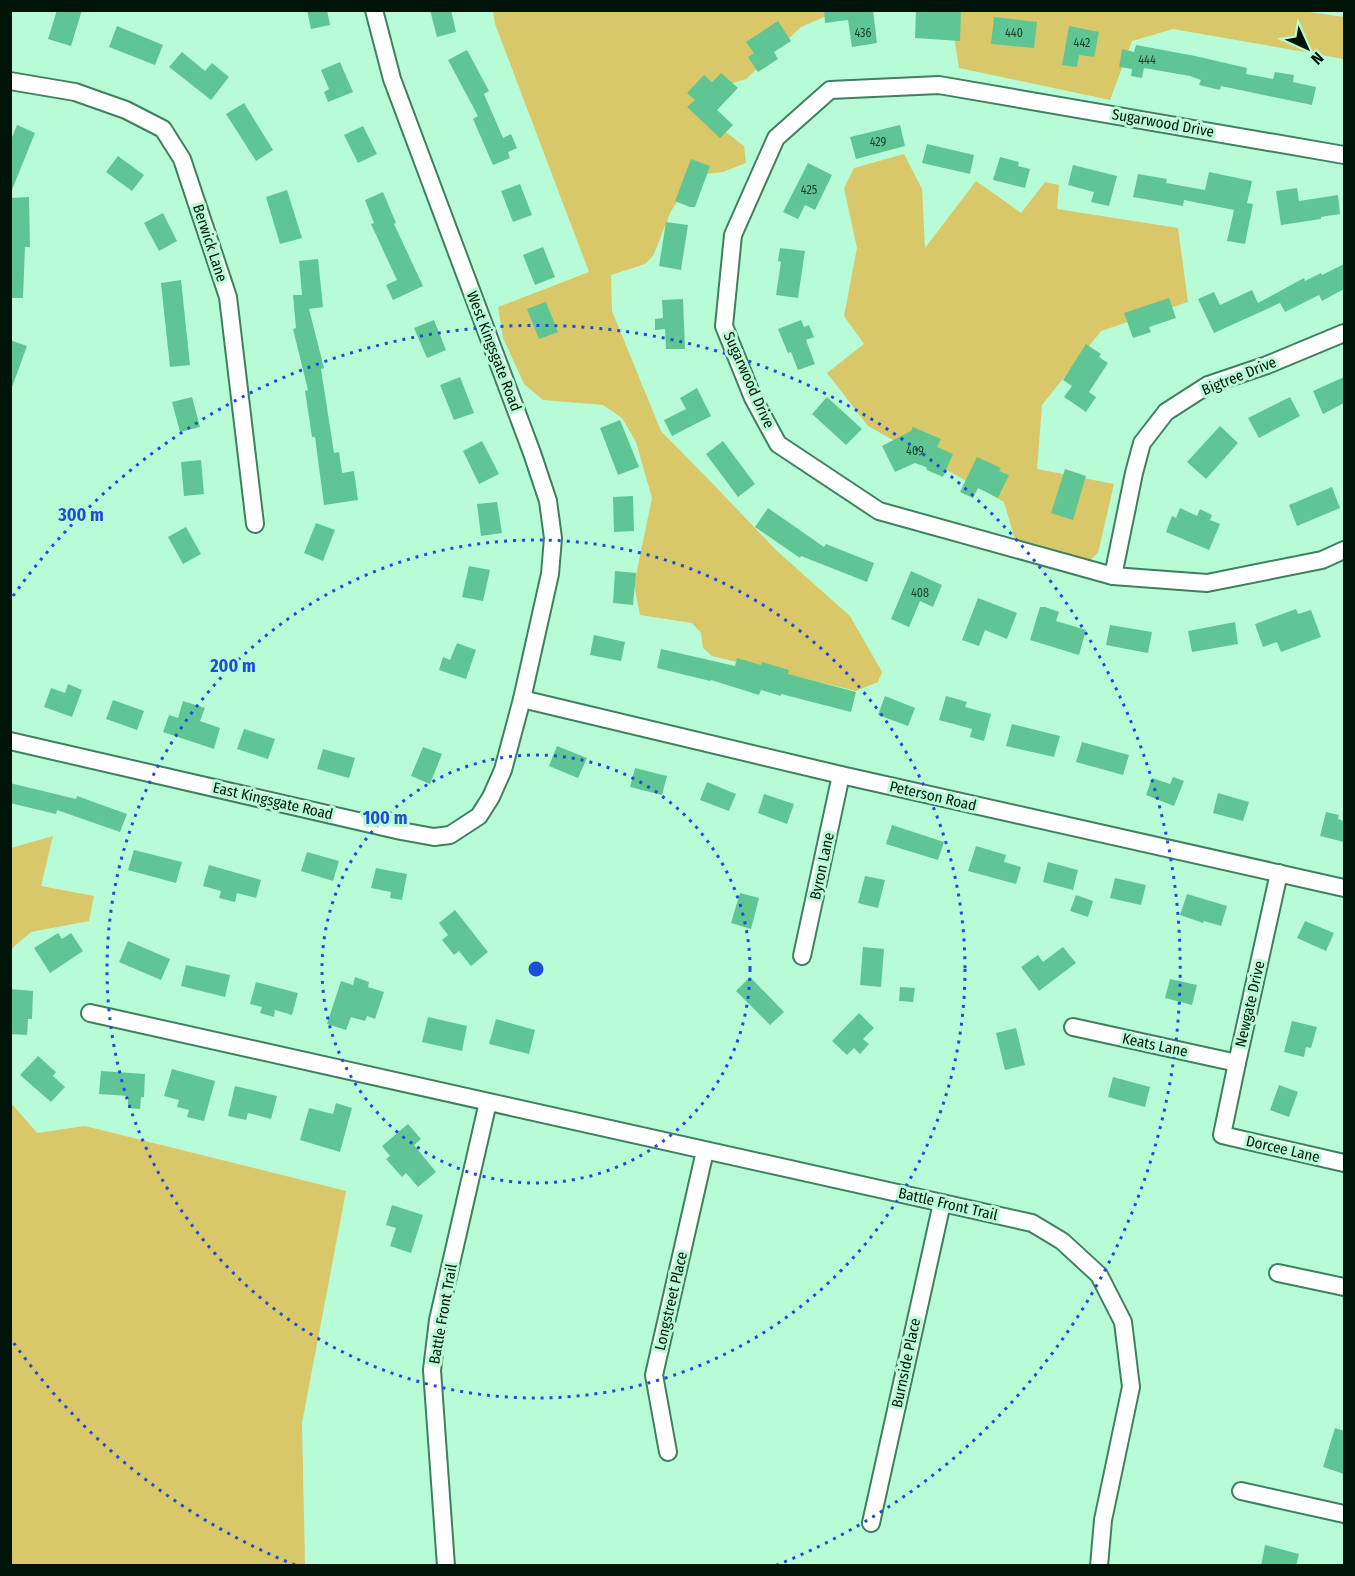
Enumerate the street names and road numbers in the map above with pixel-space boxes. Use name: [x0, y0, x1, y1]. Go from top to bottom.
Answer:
street label: Sugarwood Drive: [1110, 105, 1216, 141]
street label: Berwick Lane: [189, 202, 231, 284]
street label: West Kingsgate Road: [463, 288, 525, 414]
street label: Sugarwood Drive: [720, 329, 778, 431]
street label: Bigtree Drive: [1199, 353, 1279, 399]
street label: Peterson Road: [888, 777, 978, 815]
street label: East Kingsgate Road: [211, 778, 335, 824]
street label: Byron Lane: [806, 831, 838, 901]
street label: Newgate Drive: [1231, 959, 1269, 1049]
street label: Keats Lane: [1121, 1029, 1189, 1061]
street label: Dorcee Lane: [1244, 1132, 1322, 1166]
street label: Battle Front Trail: [897, 1184, 999, 1224]
street label: Longstreet Place: [651, 1250, 691, 1352]
street label: Battle Front Trail: [425, 1262, 461, 1366]
street label: Burnside Place: [888, 1317, 924, 1409]

